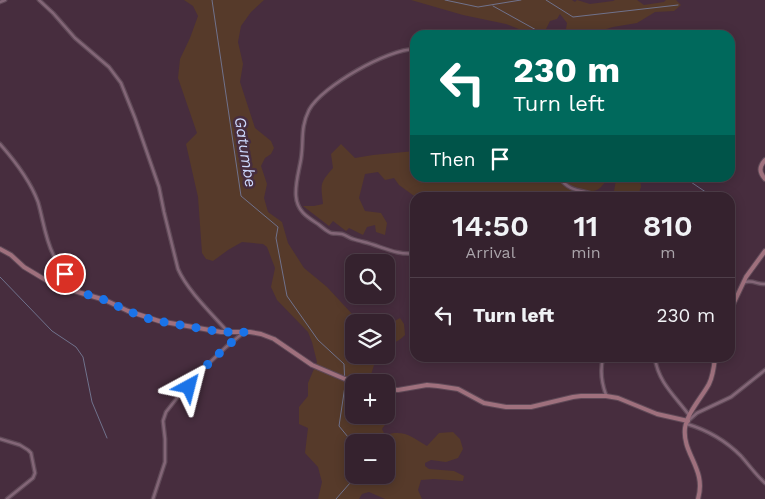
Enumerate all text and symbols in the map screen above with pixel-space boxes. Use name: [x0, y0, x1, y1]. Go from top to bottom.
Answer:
text: 230 m: [513, 49, 620, 91]
icon: left: [430, 50, 495, 115]
text: Turn left: [513, 91, 605, 116]
water label: Gatumbe: [231, 115, 260, 189]
icon: arrive: [486, 145, 514, 173]
text: Then: [430, 148, 476, 171]
text: 14:50: [452, 208, 529, 243]
text: 11: [573, 208, 598, 243]
text: 810: [643, 208, 693, 243]
text: Arrival: [466, 243, 516, 262]
text: min: [571, 243, 601, 262]
text: m: [660, 243, 675, 262]
pin: [44, 253, 86, 295]
map controls: [345, 254, 395, 484]
button: search: [345, 254, 395, 304]
icon: arrive: [51, 260, 79, 288]
icon: left: [430, 301, 458, 329]
text: Turn left: [473, 304, 554, 327]
text: 230 m: [656, 304, 715, 327]
button: layers: [345, 314, 395, 364]
position arrow: [162, 360, 214, 412]
button: +: [345, 374, 395, 424]
button: −: [345, 434, 395, 484]

